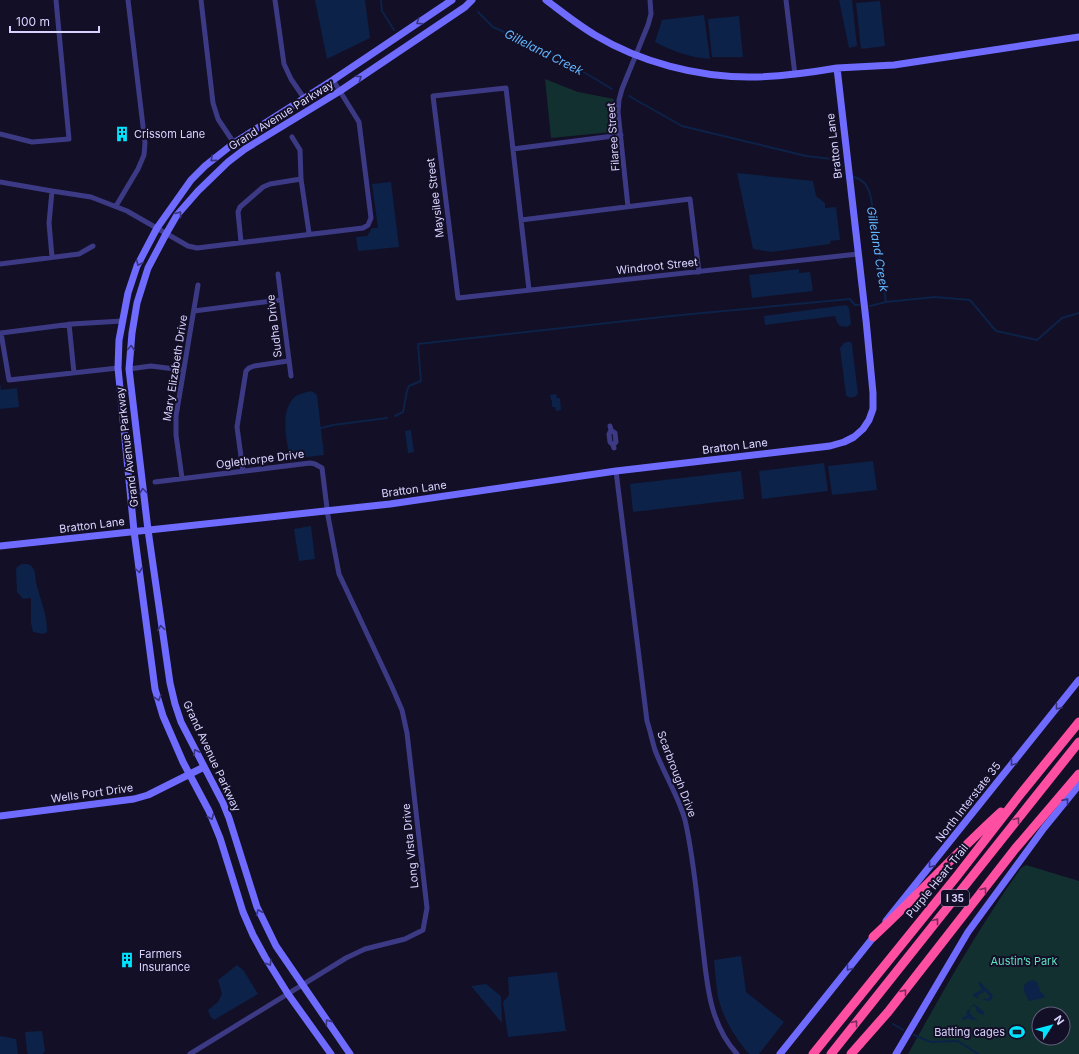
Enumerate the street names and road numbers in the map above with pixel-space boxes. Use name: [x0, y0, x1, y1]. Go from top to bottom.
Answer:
street label: Grand Avenue Parkway: [226, 77, 336, 153]
street label: Filaree Street: [604, 102, 622, 172]
street label: Bratton Lane: [823, 112, 845, 180]
street label: Maysilee Street: [423, 157, 447, 239]
street label: Windroot Street: [616, 255, 699, 277]
street label: Sudha Drive: [263, 294, 285, 358]
street label: Mary Elizabeth Drive: [160, 314, 190, 422]
street label: Grand Avenue Parkway: [113, 386, 141, 508]
street label: Bratton Lane: [701, 435, 769, 457]
street label: Oglethorpe Drive: [215, 447, 305, 471]
street label: Bratton Lane: [380, 477, 448, 501]
street label: Bratton Lane: [58, 514, 126, 536]
street label: Grand Avenue Parkway: [180, 698, 244, 814]
street label: Scarbrough Drive: [654, 729, 700, 819]
street label: North Interstate 35: [932, 759, 1004, 845]
street label: Wells Port Drive: [50, 780, 134, 806]
street label: Long Vista Drive: [399, 803, 421, 889]
street label: Purple Heart Trail: [903, 841, 971, 921]
road number: I 35: [941, 890, 969, 906]

